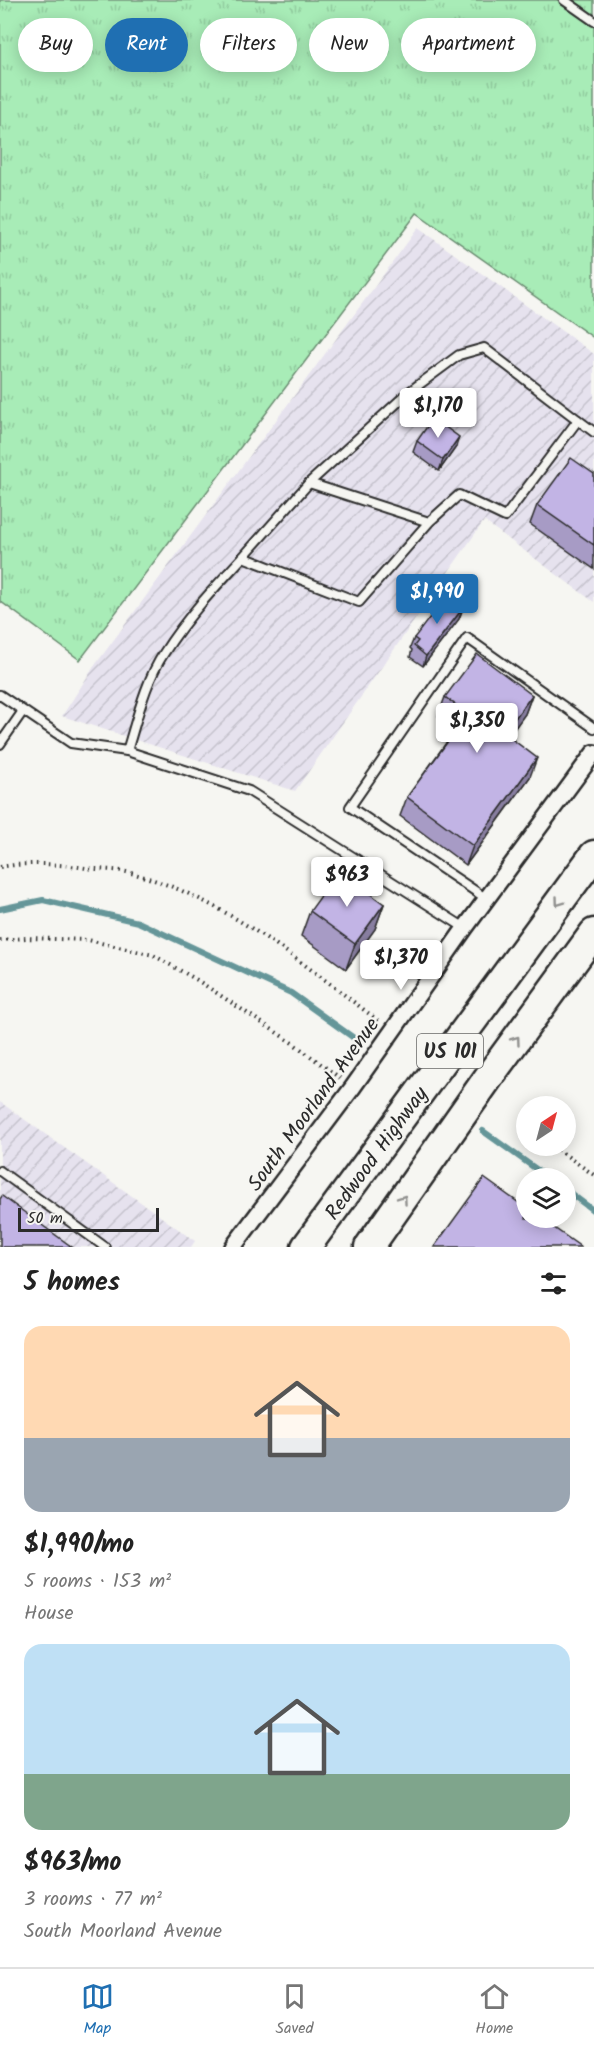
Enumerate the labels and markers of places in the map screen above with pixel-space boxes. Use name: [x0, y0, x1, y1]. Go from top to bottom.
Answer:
pin: $1,170: [389, 388, 487, 439]
pin: $1,990: [388, 574, 486, 625]
pin: $1,350: [428, 703, 526, 754]
pin: $963: [311, 857, 383, 908]
pin: $1,370: [352, 940, 450, 991]

